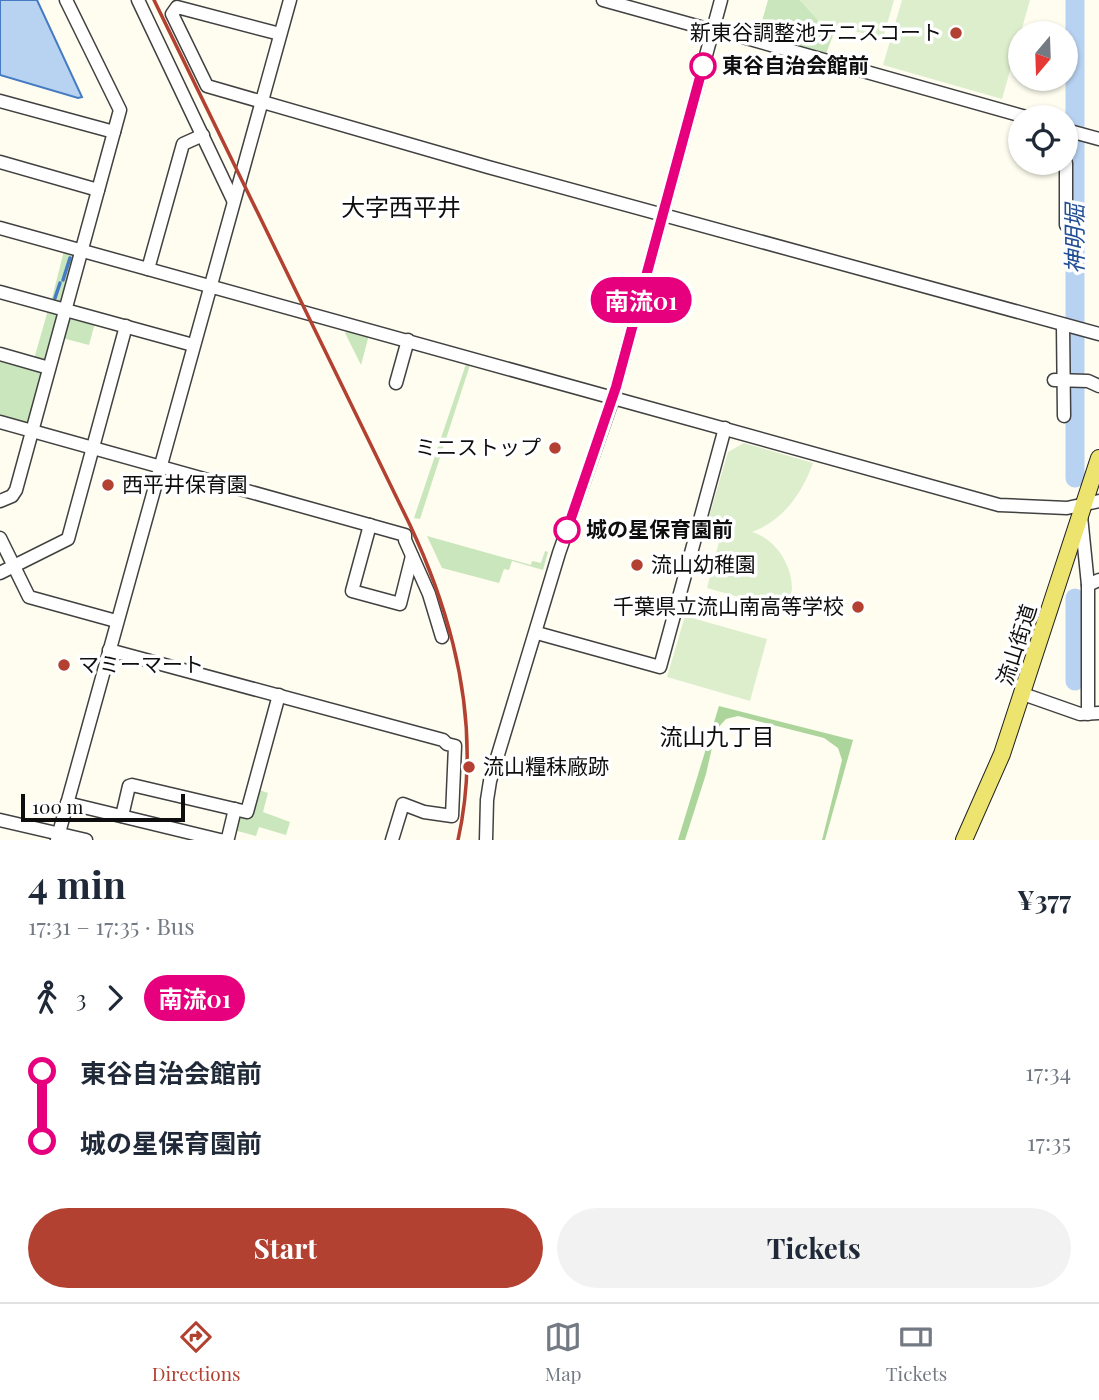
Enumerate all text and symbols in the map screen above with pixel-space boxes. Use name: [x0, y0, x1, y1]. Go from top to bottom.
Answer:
place label: 新東谷調整池テニスコート: [690, 17, 942, 45]
north arrow: [1008, 21, 1078, 91]
map controls: [1008, 21, 1078, 175]
marker: 新東谷調整池テニスコート: [948, 25, 964, 41]
place label: 東谷自治会館前: [722, 50, 869, 78]
marker: 東谷自治会館前: [690, 53, 716, 79]
button: locate: [1008, 105, 1078, 175]
district label: 大字西平井: [341, 190, 461, 222]
water label: 神明堀: [1058, 202, 1089, 274]
line badge: 南流01: [592, 277, 690, 323]
text: 南流01: [605, 284, 677, 316]
place label: ミニストップ: [415, 432, 541, 460]
marker: ミニストップ: [547, 440, 563, 456]
place label: 西平井保育園: [122, 469, 248, 497]
marker: 西平井保育園: [100, 477, 116, 493]
place label: 城の星保育園前: [586, 514, 733, 542]
marker: 城の星保育園前: [554, 517, 580, 543]
place label: 流山幼稚園: [651, 549, 756, 577]
marker: 流山幼稚園: [629, 557, 645, 573]
place label: 千葉県立流山南高等学校: [613, 591, 844, 619]
marker: 千葉県立流山南高等学校: [850, 599, 866, 615]
street label: 流山街道: [989, 600, 1041, 689]
place label: マミーマート: [78, 649, 204, 677]
marker: マミーマート: [56, 657, 72, 673]
district label: 流山九丁目: [660, 720, 775, 751]
place label: 流山糧秣廠跡: [483, 751, 609, 779]
marker: 流山糧秣廠跡: [461, 759, 477, 775]
scale bar: [21, 791, 186, 823]
text: 100 m: [32, 793, 83, 819]
text: 4 min: [28, 858, 126, 909]
text: ¥377: [1017, 882, 1071, 917]
text: 17:31 – 17:35 · Bus: [28, 910, 195, 941]
icon: walk: [28, 979, 66, 1017]
icon: forward: [96, 979, 134, 1017]
text: 3: [76, 982, 86, 1013]
text: 南流01: [158, 982, 231, 1014]
text: 東谷自治会館前: [80, 1055, 262, 1090]
text: 17:34: [1025, 1056, 1071, 1087]
text: 城の星保育園前: [80, 1125, 262, 1160]
text: 17:35: [1027, 1126, 1071, 1157]
button: Start: [28, 1208, 543, 1288]
button: Tickets: [557, 1208, 1071, 1288]
tab: Directions: [152, 1318, 241, 1386]
tab: Map: [544, 1318, 582, 1386]
tab: Tickets: [886, 1318, 947, 1386]

